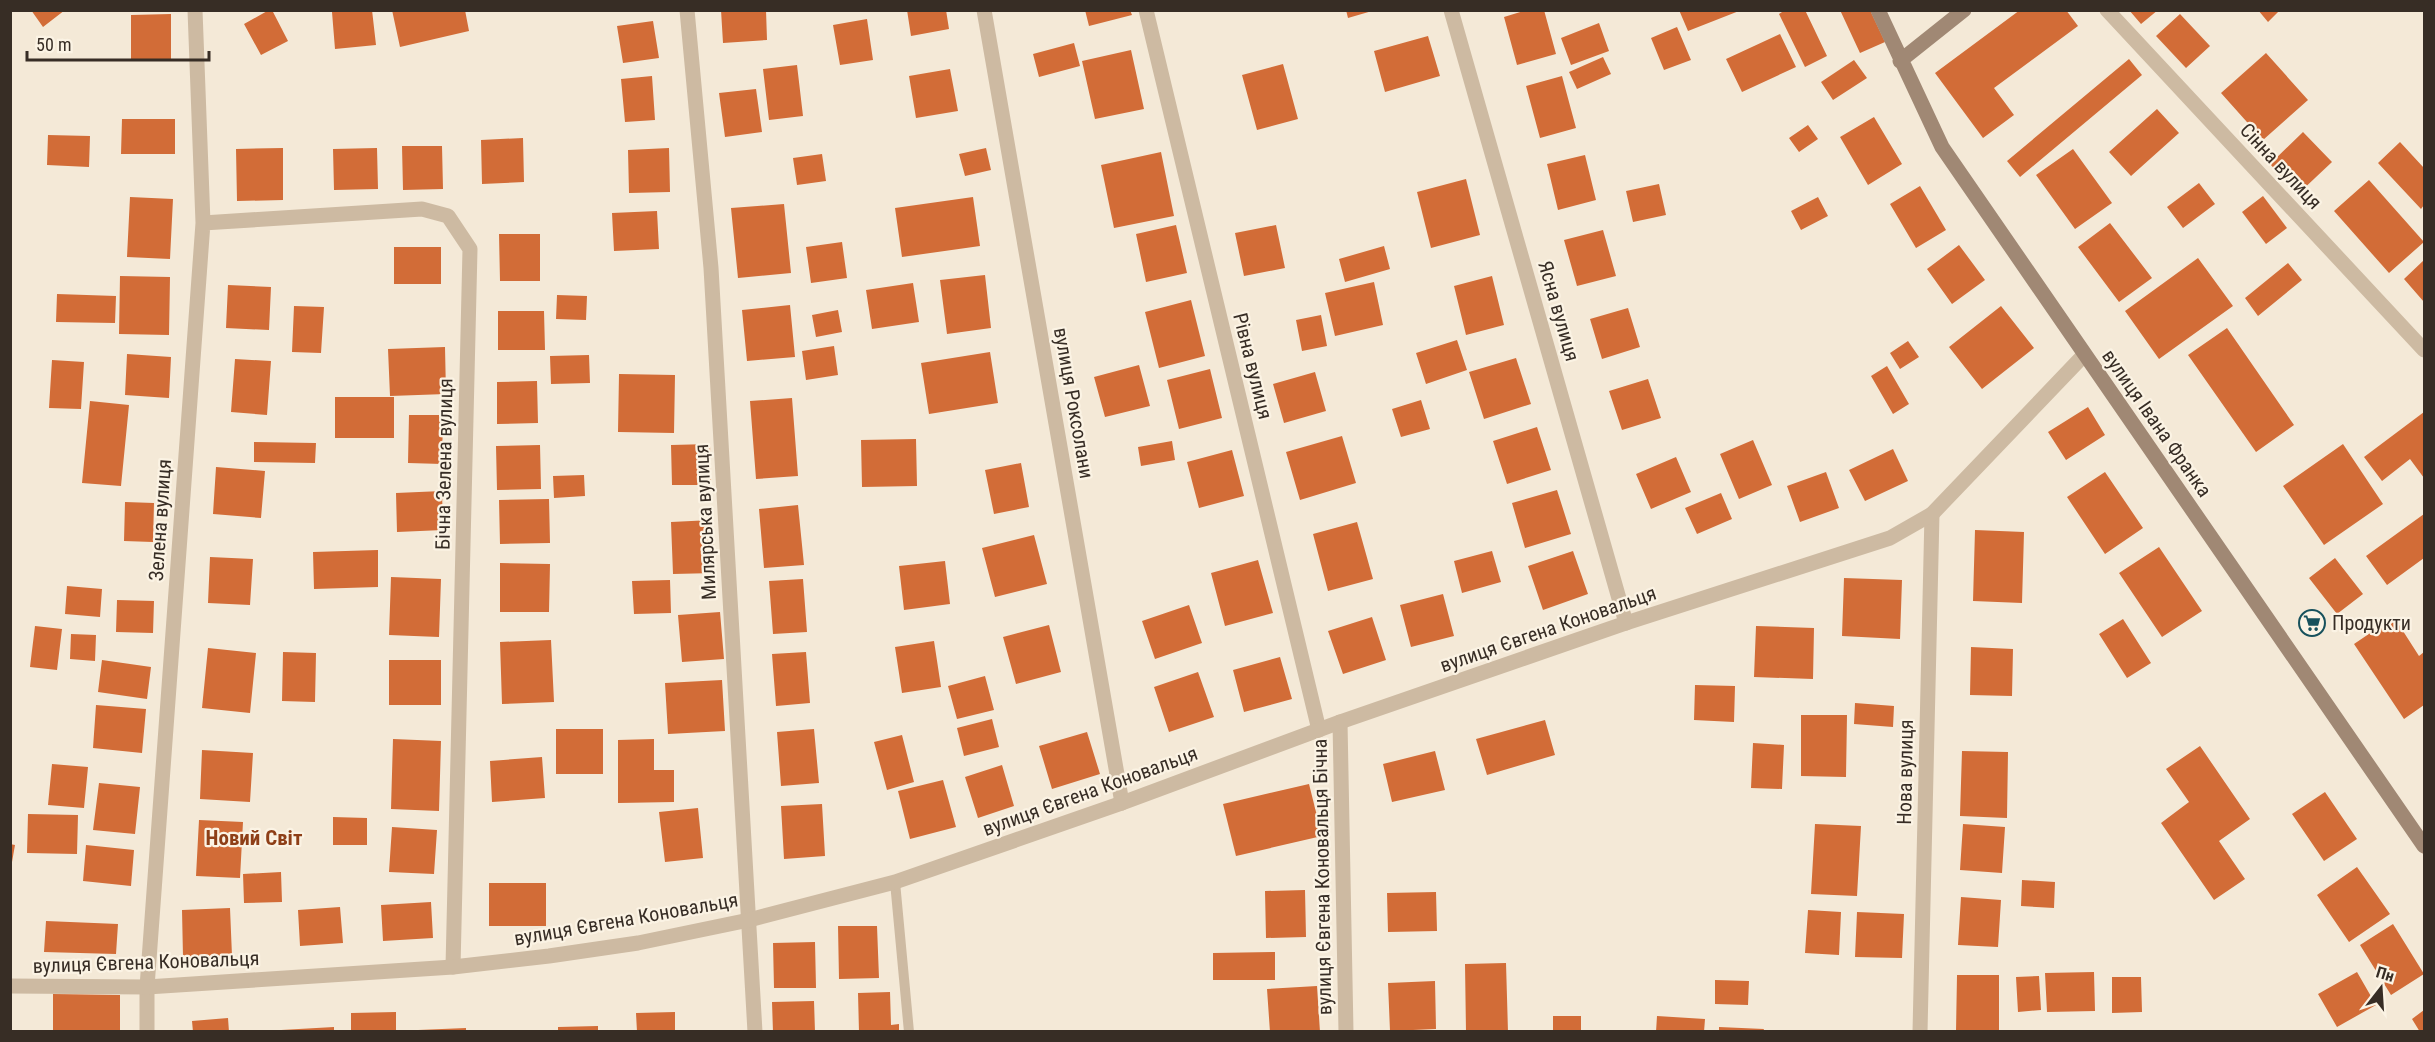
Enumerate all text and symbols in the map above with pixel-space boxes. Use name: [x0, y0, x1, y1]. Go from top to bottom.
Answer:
scale bar: [27, 24, 208, 62]
text: 50 m: [36, 34, 71, 55]
street label: Сінна вулиця: [2235, 118, 2327, 214]
street label: Ясна вулиця: [1533, 258, 1585, 364]
street label: Рівна вулиця: [1228, 310, 1278, 422]
street label: вулиця Роксолани: [1049, 326, 1099, 480]
street label: вулиця Івана Франка: [2097, 345, 2217, 501]
street label: Бічна Зелена вулиця: [431, 378, 457, 550]
street label: Милярська вулиця: [689, 443, 721, 601]
street label: Зелена вулиця: [144, 458, 176, 582]
street label: вулиця Євгена Коновальця: [1437, 581, 1659, 677]
supermarket icon: Продукти: [2297, 608, 2327, 638]
place label: Продукти: [2332, 611, 2411, 635]
street label: Нова вулиця: [1892, 719, 1918, 825]
street label: вулиця Євгена Коновальця Бічна: [1308, 739, 1336, 1015]
street label: вулиця Євгена Коновальця: [979, 741, 1201, 841]
district label: Новий Світ: [206, 826, 303, 850]
street label: вулиця Євгена Коновальця: [512, 887, 740, 951]
street label: вулиця Євгена Коновальця: [32, 946, 260, 978]
north arrow: [2351, 958, 2411, 1018]
text: Пн: [2374, 962, 2397, 986]

